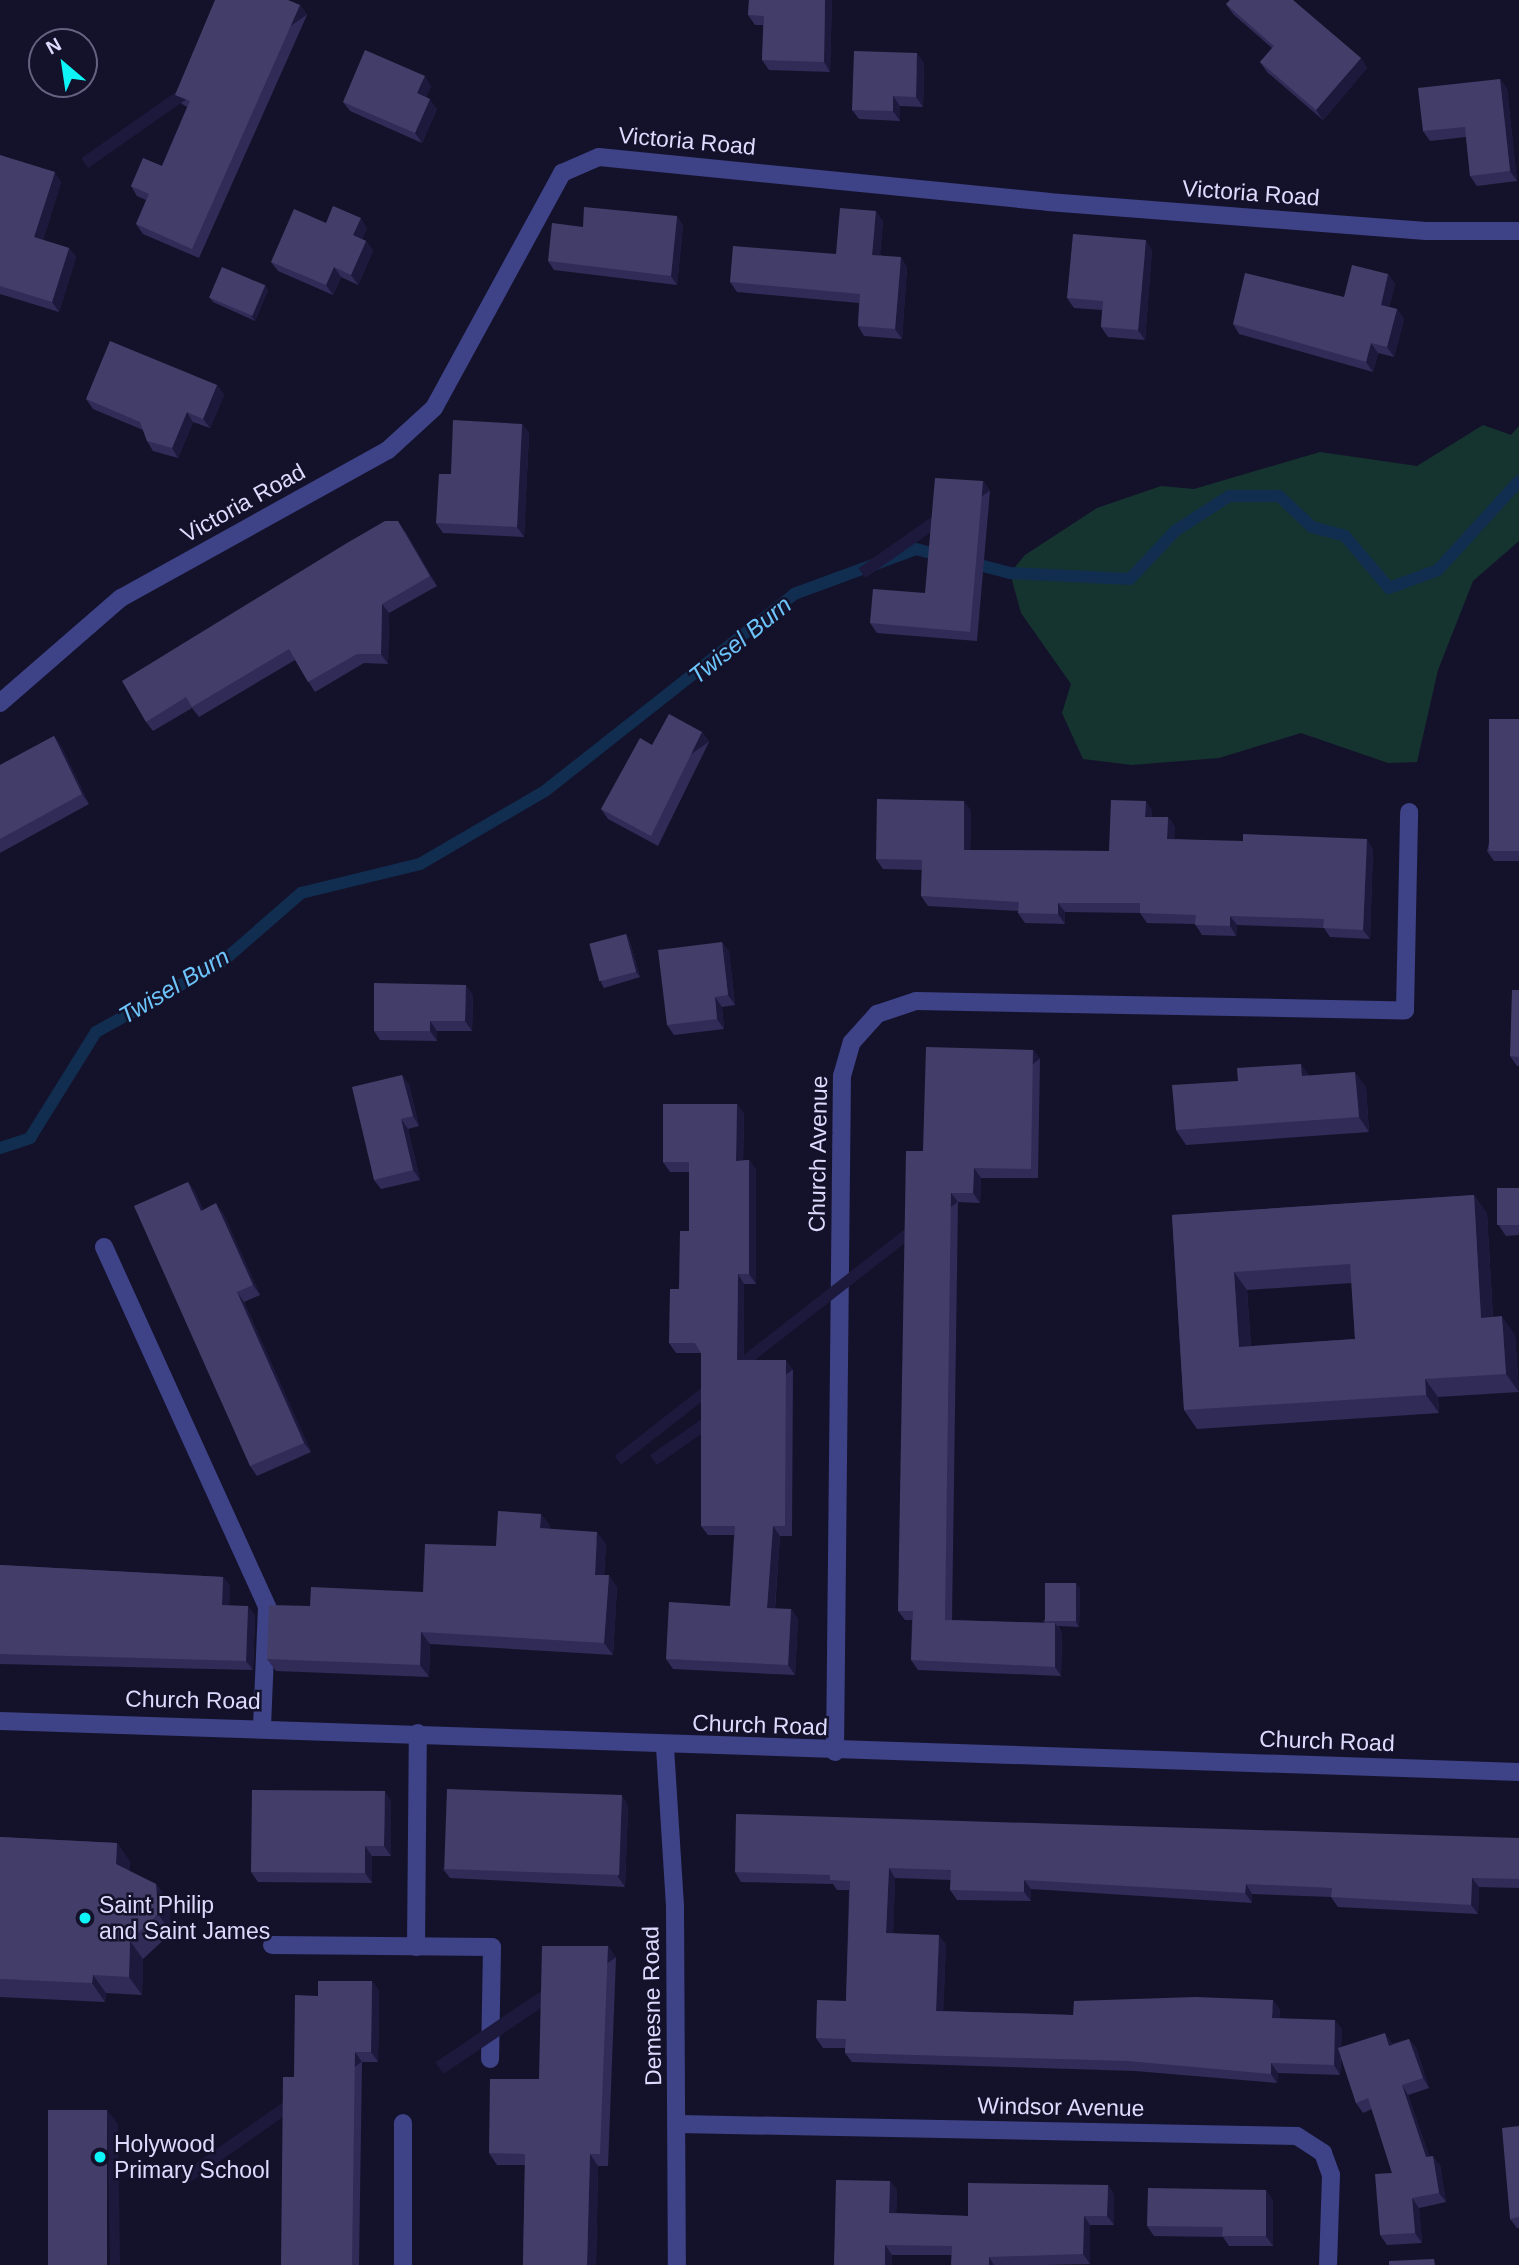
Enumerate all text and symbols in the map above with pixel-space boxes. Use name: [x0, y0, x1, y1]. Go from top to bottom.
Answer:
north arrow: [28, 28, 98, 98]
text: N: [42, 33, 65, 58]
street label: Victoria Road: [617, 121, 757, 161]
street label: Victoria Road: [1181, 174, 1321, 212]
street label: Victoria Road: [176, 458, 310, 548]
water label: Twisel Burn: [683, 590, 797, 690]
water label: Twisel Burn: [114, 942, 234, 1030]
street label: Church Avenue: [803, 1075, 833, 1233]
street label: Church Road: [125, 1685, 261, 1715]
street label: Church Road: [692, 1709, 828, 1741]
street label: Church Road: [1259, 1725, 1395, 1757]
place label: Saint Philip and Saint James: [99, 1891, 270, 1945]
marker: Saint Philip and Saint James: [77, 1910, 93, 1926]
street label: Demesne Road: [637, 1926, 667, 2086]
street label: Windsor Avenue: [977, 2092, 1145, 2122]
place label: Holywood Primary School: [114, 2130, 270, 2184]
marker: Holywood Primary School: [92, 2149, 108, 2165]

